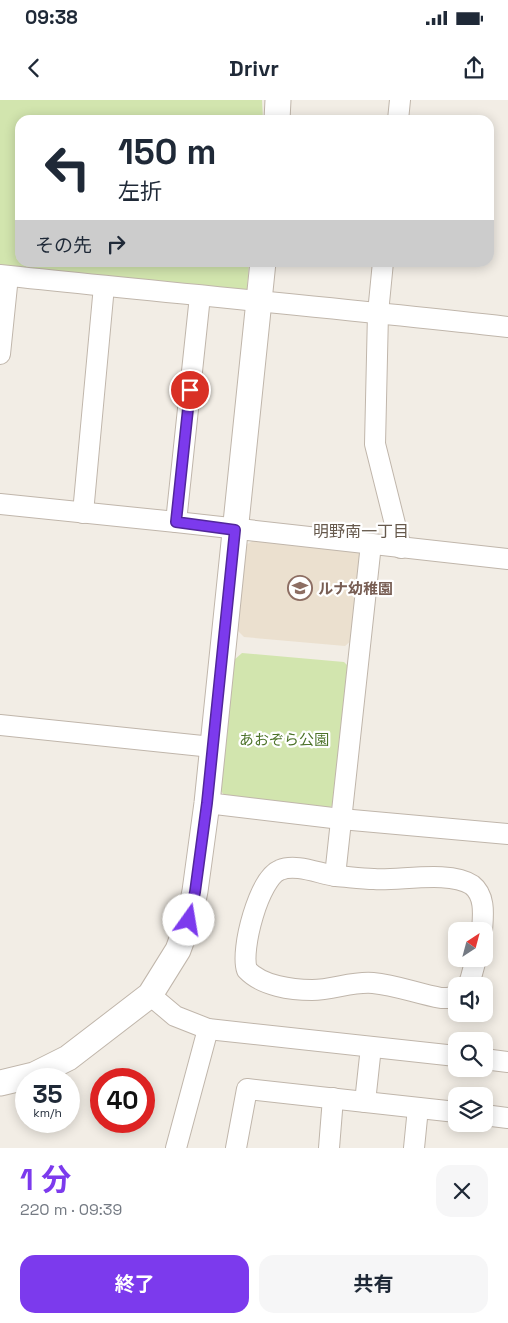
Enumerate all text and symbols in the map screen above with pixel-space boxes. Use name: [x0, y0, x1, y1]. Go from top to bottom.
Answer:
text: 09:38: [25, 5, 78, 30]
icon: back: [20, 54, 48, 82]
text: Drivr: [229, 54, 279, 82]
icon: share: [460, 54, 488, 82]
text: 150 m: [118, 130, 216, 174]
icon: left: [35, 135, 100, 200]
text: 左折: [118, 177, 162, 205]
icon: right: [102, 230, 130, 258]
text: その先: [35, 233, 92, 258]
pin: [169, 369, 211, 411]
icon: arrive: [176, 376, 204, 404]
district label: 明野南一丁目: [313, 521, 409, 542]
school or university icon: ルナ幼稚園: [287, 575, 313, 601]
place label: ルナ幼稚園: [318, 579, 393, 598]
park label: あおぞら公園: [239, 730, 329, 749]
position arrow: [162, 893, 214, 945]
north arrow: [448, 922, 492, 968]
map controls: [448, 922, 493, 1132]
button: sound: [448, 977, 493, 1022]
button: search: [448, 1032, 493, 1077]
speed limit sign: 40: [90, 1068, 155, 1133]
text: 35: [32, 1078, 63, 1110]
button: layers: [448, 1087, 493, 1132]
text: km/h: [33, 1105, 62, 1121]
text: 1 分: [20, 1160, 71, 1199]
button: close: [436, 1165, 488, 1217]
text: 220 m · 09:39: [20, 1199, 122, 1220]
button: 終了: [20, 1255, 249, 1313]
button: 共有: [259, 1255, 488, 1313]

